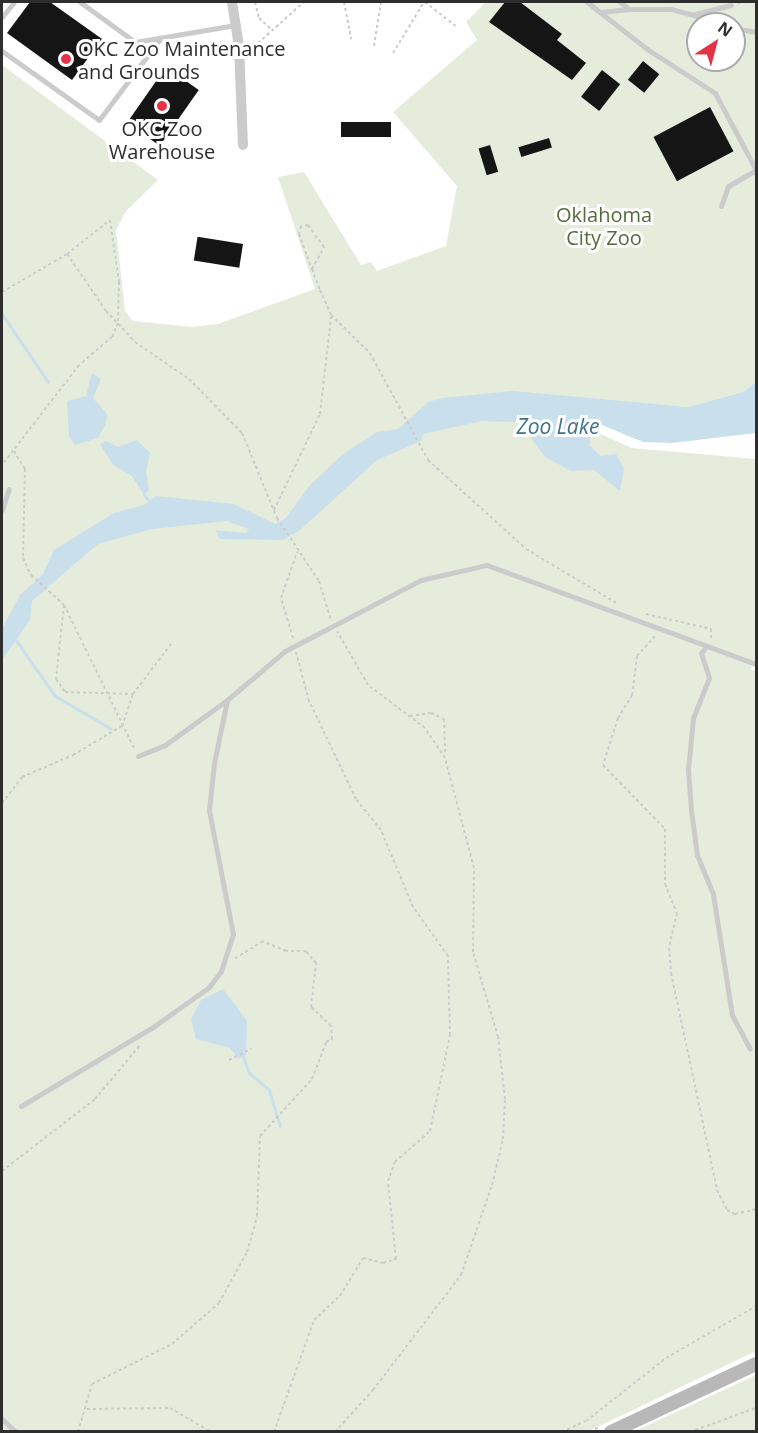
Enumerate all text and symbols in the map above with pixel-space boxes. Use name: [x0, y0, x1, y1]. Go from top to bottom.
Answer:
north arrow: [686, 12, 746, 72]
text: N: [714, 16, 737, 42]
place label: OKC Zoo Maintenance and Grounds: [78, 36, 286, 83]
marker: OKC Zoo Maintenance and Grounds: [59, 52, 73, 66]
marker: OKC Zoo Warehouse: [155, 99, 169, 113]
place label: OKC Zoo Warehouse: [109, 116, 215, 163]
park label: Oklahoma City Zoo: [556, 202, 652, 249]
water label: Zoo Lake: [517, 413, 599, 439]

